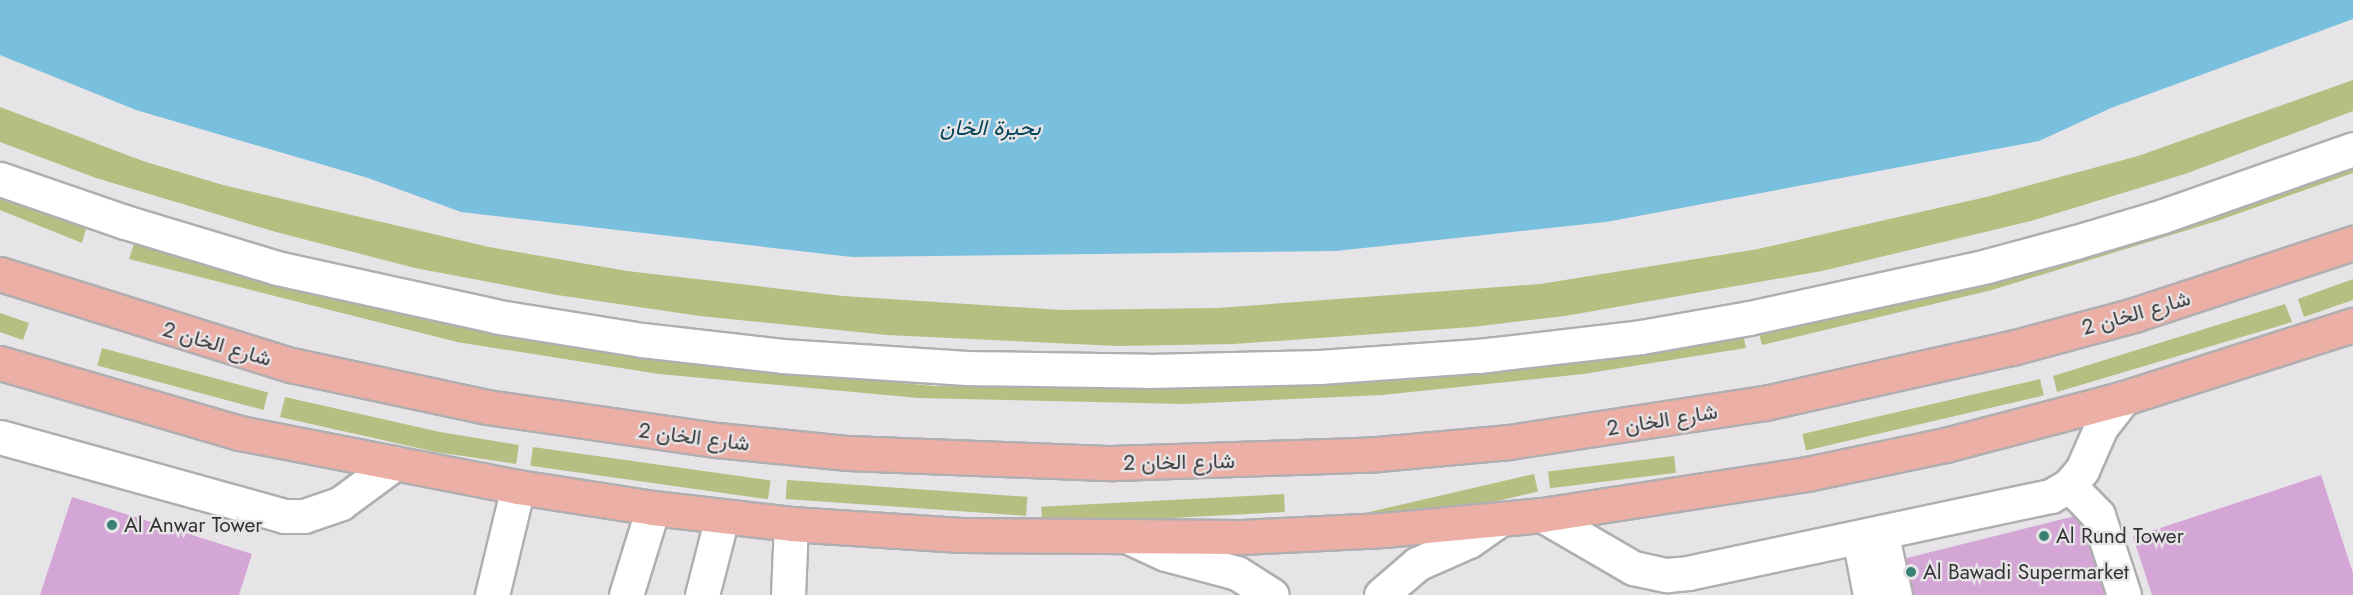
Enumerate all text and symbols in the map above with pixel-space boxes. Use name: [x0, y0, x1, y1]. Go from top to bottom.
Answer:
water label: بحيرة الخان: [940, 115, 1040, 141]
street label: شارع الخان 2: [2079, 285, 2193, 341]
street label: شارع الخان 2: [160, 316, 274, 372]
street label: شارع الخان 2: [1605, 399, 1719, 441]
street label: شارع الخان 2: [637, 418, 751, 456]
street label: شارع الخان 2: [1123, 448, 1235, 476]
place label: Al Anwar Tower: [124, 512, 262, 538]
marker: Al Anwar Tower: [105, 518, 119, 532]
place label: Al Rund Tower: [2056, 523, 2184, 549]
marker: Al Rund Tower: [2037, 529, 2051, 543]
place label: Al Bawadi Supermarket: [1923, 559, 2129, 585]
marker: Al Bawadi Supermarket: [1904, 565, 1918, 579]

